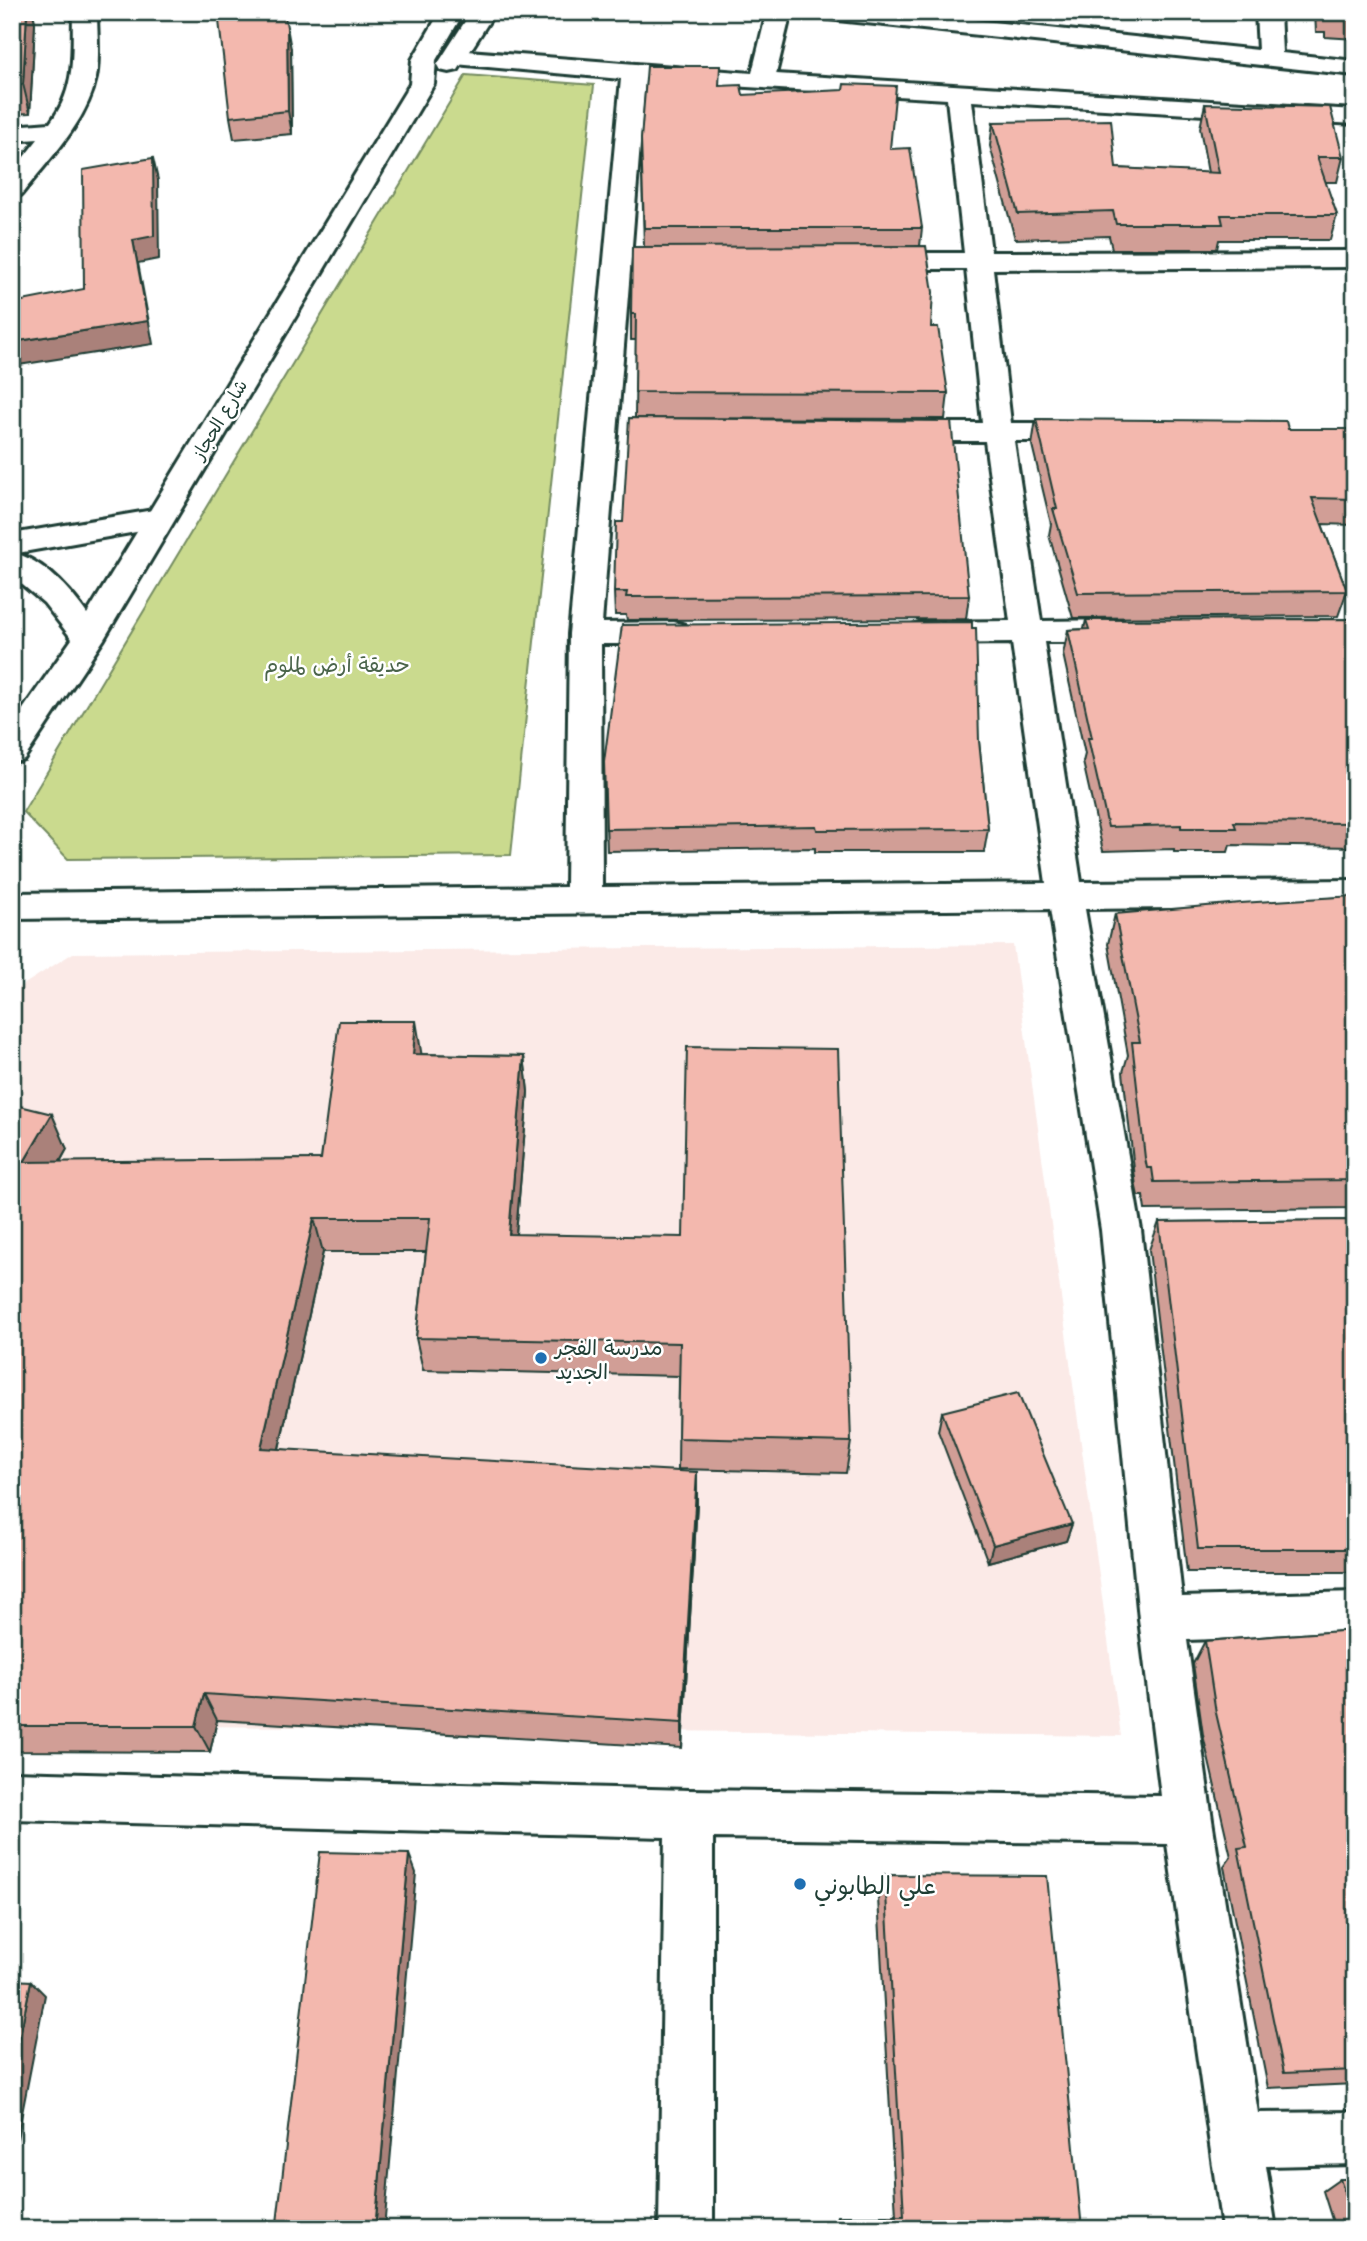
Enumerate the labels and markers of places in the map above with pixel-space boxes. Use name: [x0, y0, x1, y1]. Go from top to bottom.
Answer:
place label: مدرسة الفجر الجديد: [553, 1333, 663, 1384]
marker: مدرسة الفجر الجديد: [533, 1350, 549, 1366]
place label: علي الطابوني: [814, 1869, 936, 1907]
marker: علي الطابوني: [792, 1876, 808, 1892]

